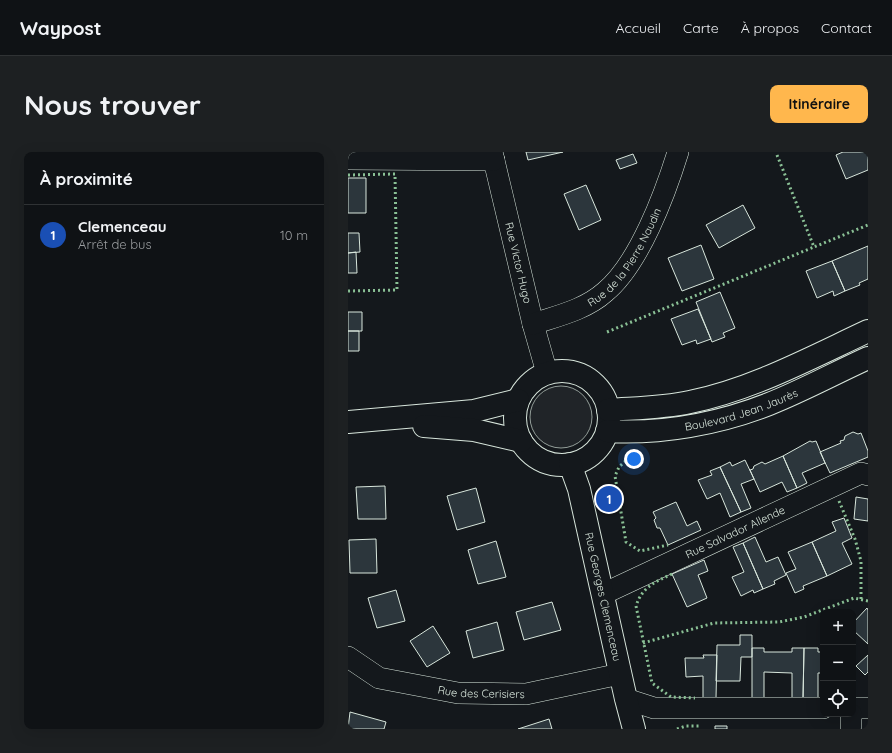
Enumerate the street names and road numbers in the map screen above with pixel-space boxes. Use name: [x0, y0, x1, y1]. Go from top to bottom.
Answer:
street label: Rue de la Pierre Naudin: [585, 206, 664, 310]
street label: Rue Victor Hugo: [502, 221, 535, 305]
street label: Boulevard Jean Jaurès: [684, 386, 800, 434]
street label: Rue Salvador Allende: [683, 503, 787, 561]
street label: Rue Georges Clemenceau: [582, 531, 624, 663]
street label: Rue des Cerisiers: [437, 682, 525, 701]

